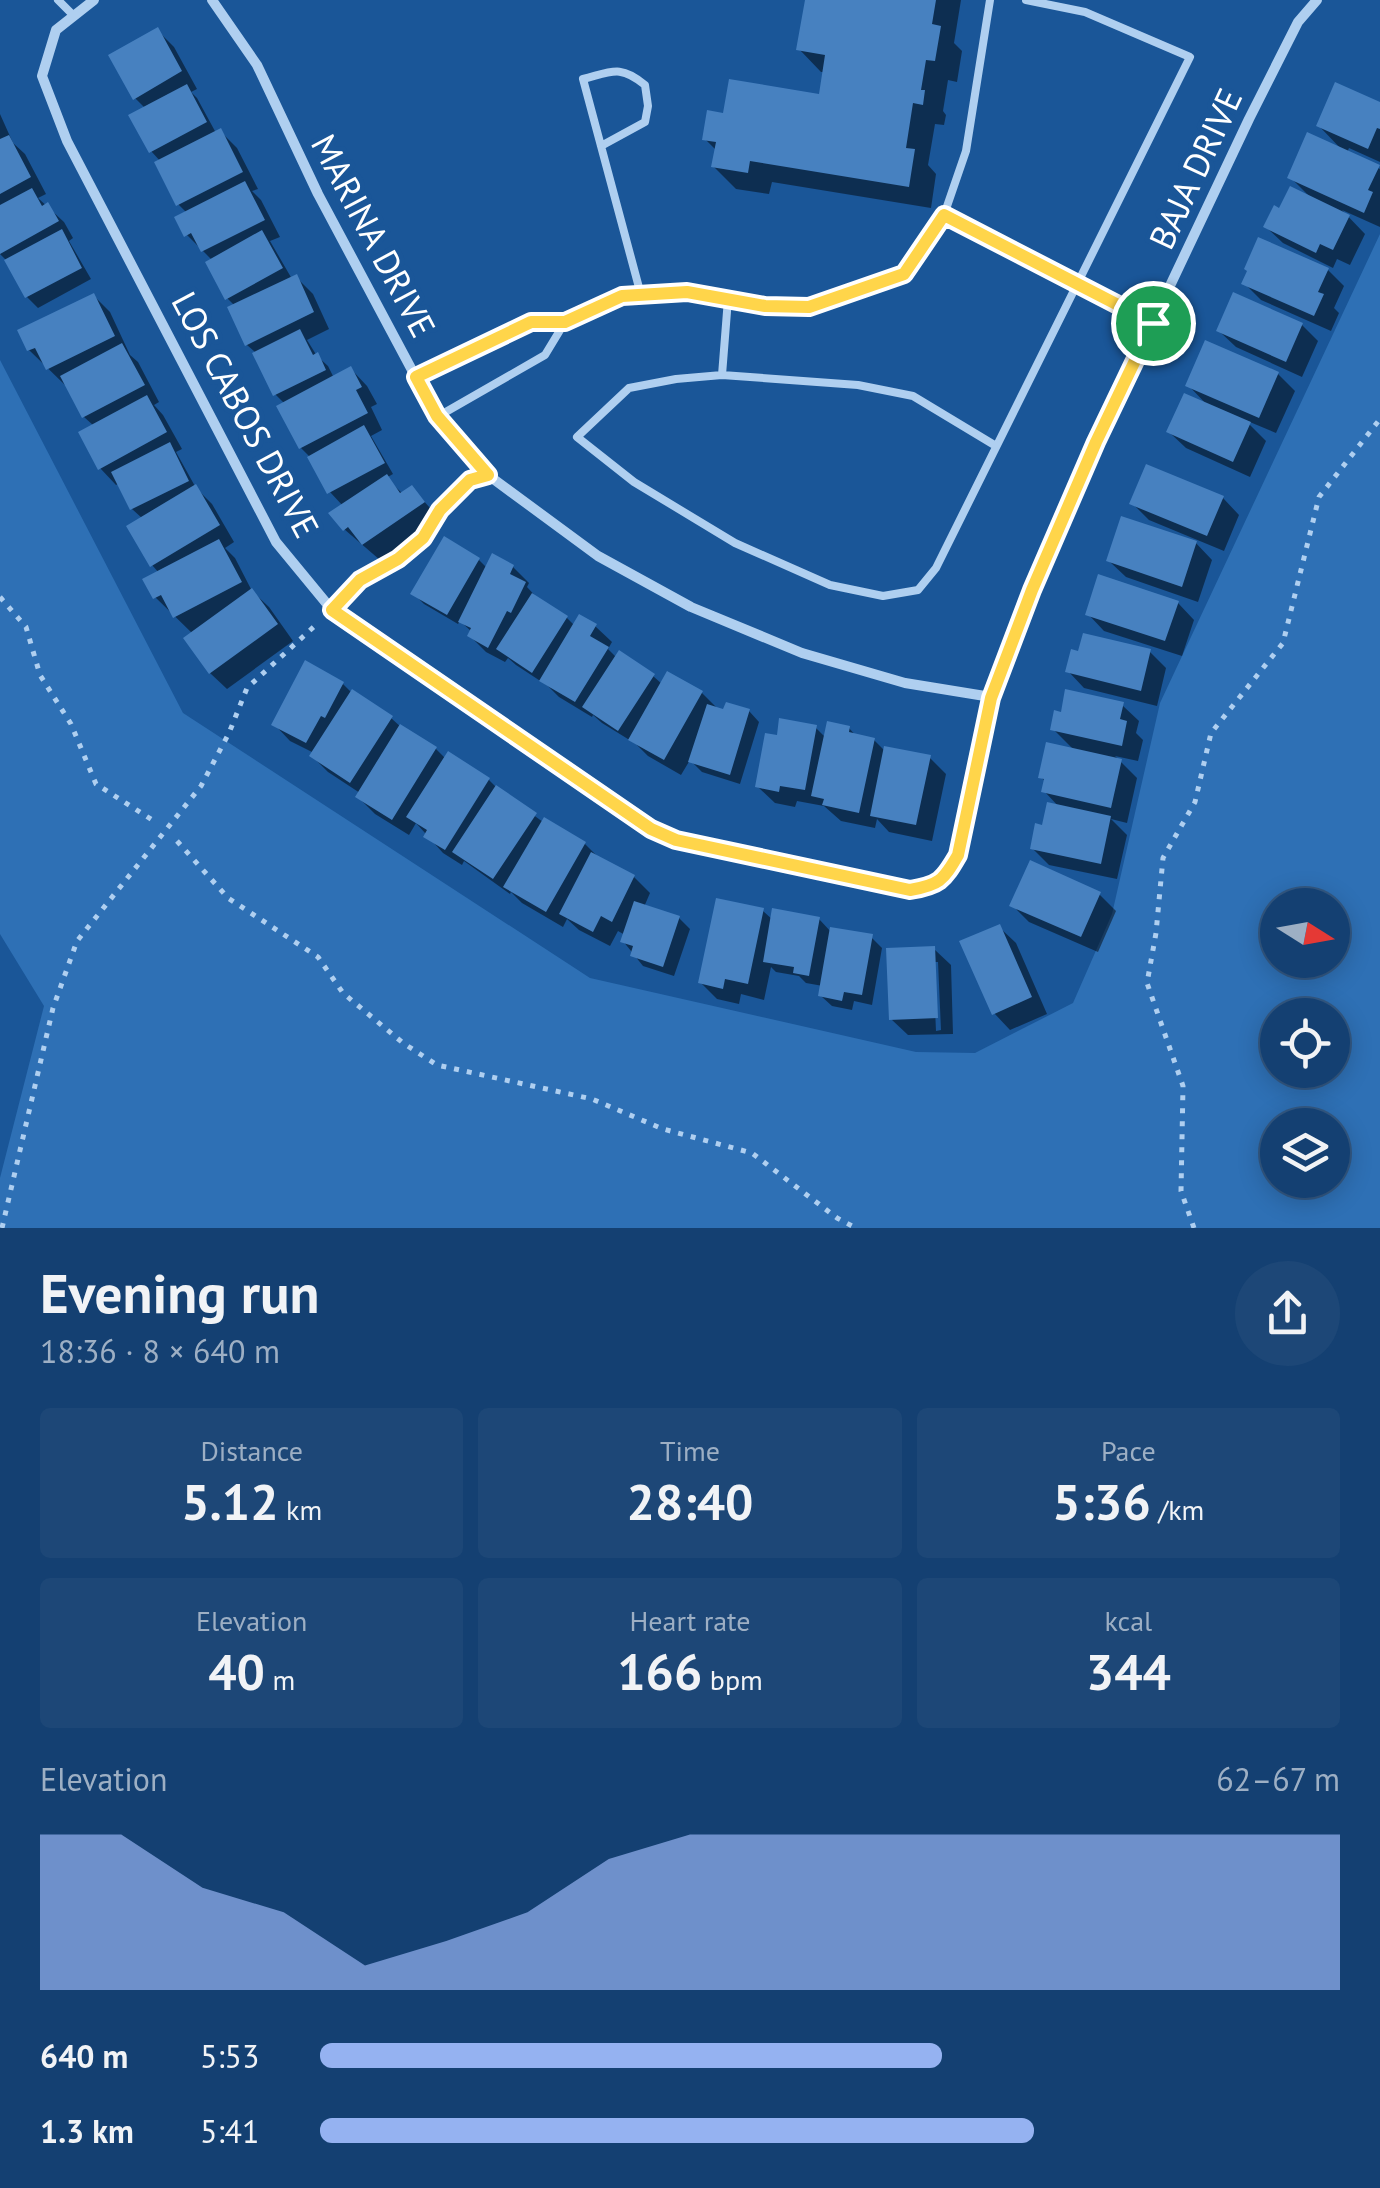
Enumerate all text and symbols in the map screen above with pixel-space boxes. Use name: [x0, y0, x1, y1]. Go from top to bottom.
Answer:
street label: BAJA DRIVE: [1138, 81, 1252, 256]
street label: MARINA DRIVE: [301, 126, 447, 345]
pin: [1111, 281, 1196, 366]
street label: LOS CABOS DRIVE: [162, 284, 330, 545]
icon: arrive: [1126, 296, 1181, 351]
north arrow: [1260, 888, 1350, 978]
map controls: [1260, 888, 1350, 1198]
button: locate: [1260, 998, 1350, 1088]
button: layers: [1260, 1108, 1350, 1198]
text: Evening run: [40, 1257, 320, 1328]
button: share: [1235, 1261, 1340, 1366]
text: 18:36 · 8 × 640 m: [40, 1330, 280, 1372]
text: Distance: [200, 1432, 303, 1469]
text: Time: [660, 1432, 720, 1469]
text: Pace: [1101, 1432, 1156, 1469]
text: 5.12: [181, 1469, 279, 1534]
text: 28:40: [627, 1469, 753, 1534]
text: 5:36: [1052, 1469, 1151, 1534]
text: km: [279, 1491, 322, 1528]
text: /km: [1151, 1491, 1204, 1528]
text: Elevation: [196, 1602, 307, 1639]
text: Heart rate: [629, 1602, 751, 1639]
text: kcal: [1104, 1602, 1152, 1639]
text: 40: [208, 1639, 265, 1704]
text: 166: [617, 1639, 702, 1704]
text: 344: [1086, 1639, 1171, 1704]
text: m: [265, 1661, 295, 1698]
text: bpm: [702, 1661, 763, 1698]
text: Elevation: [40, 1758, 167, 1800]
text: 62–67 m: [1216, 1758, 1340, 1800]
text: 640 m: [40, 2035, 128, 2077]
text: 5:53: [200, 2035, 259, 2077]
text: 1.3 km: [40, 2110, 134, 2152]
text: 5:41: [200, 2110, 259, 2152]

